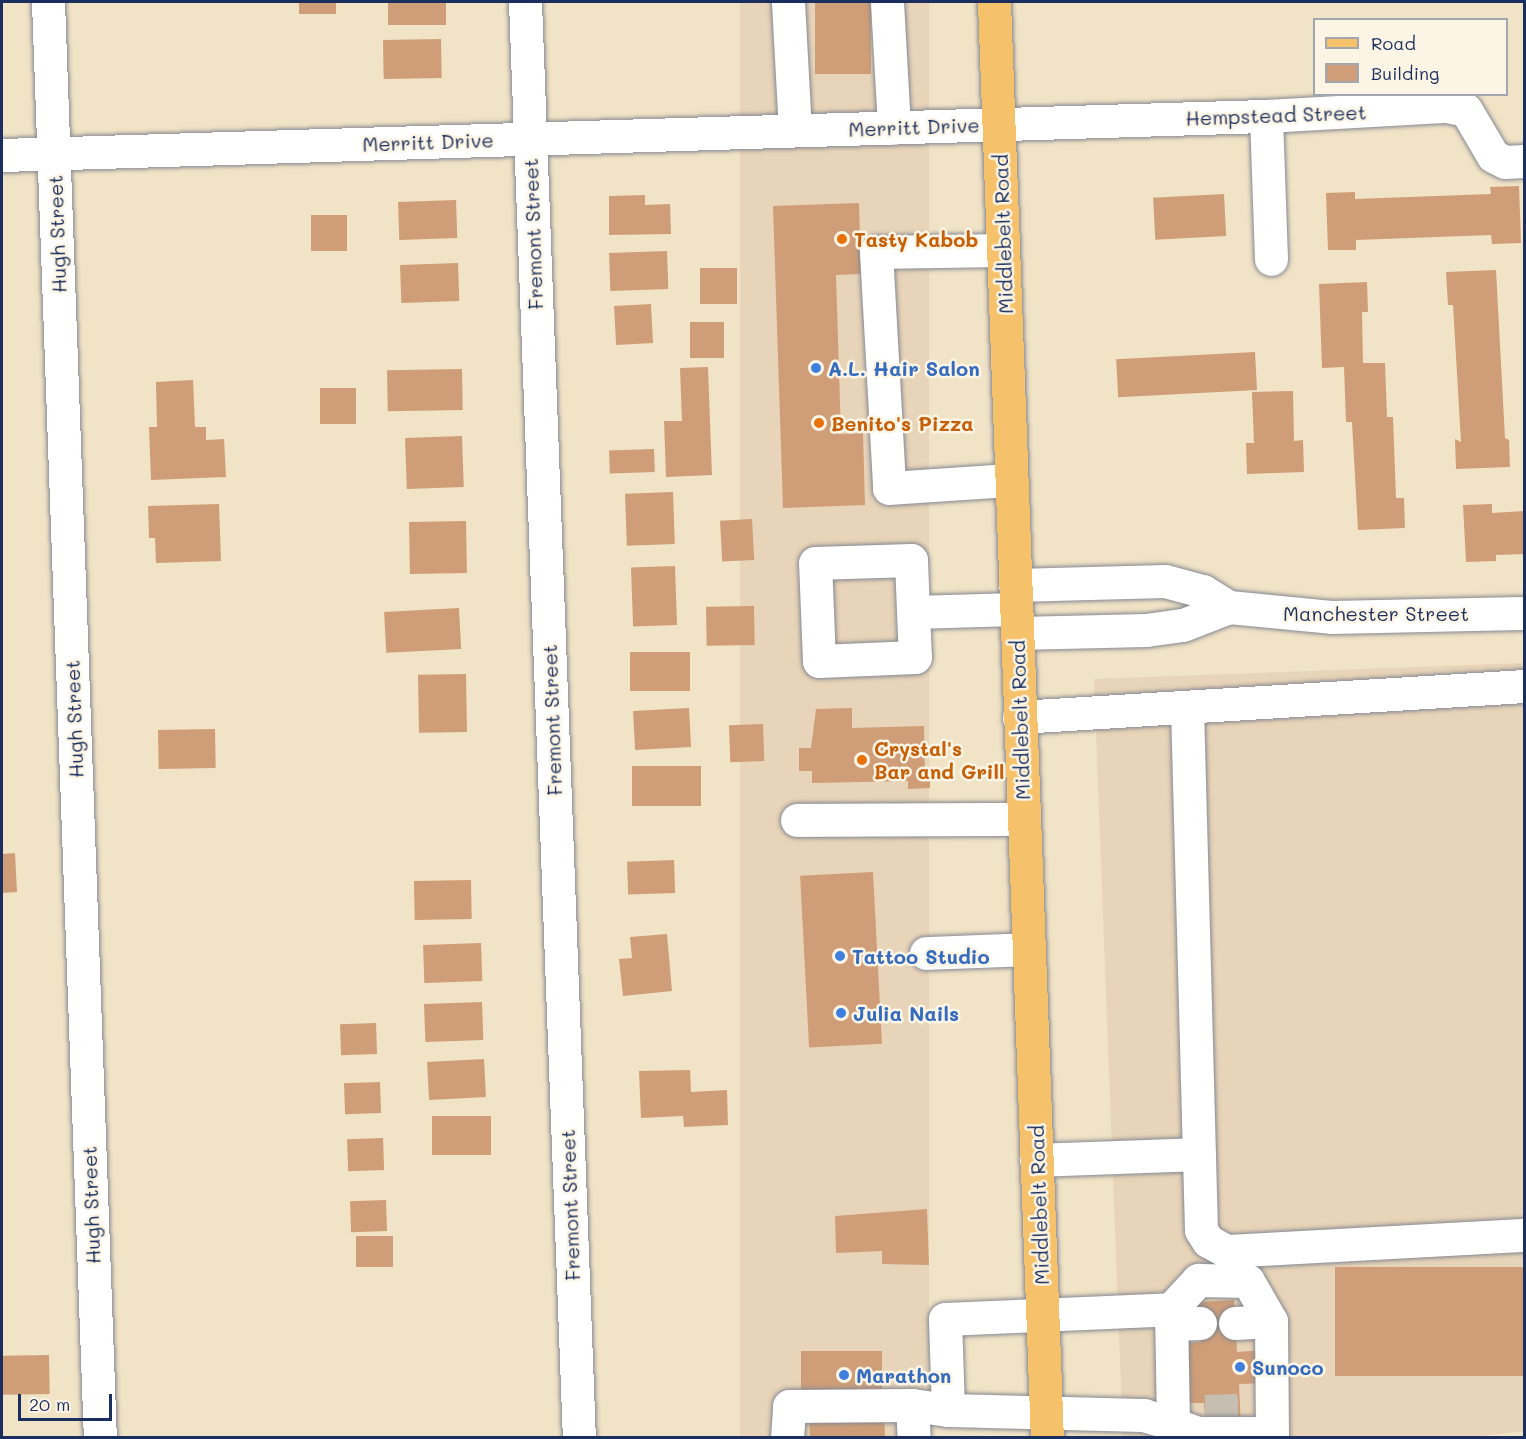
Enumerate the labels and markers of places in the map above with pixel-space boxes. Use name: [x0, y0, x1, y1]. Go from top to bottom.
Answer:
place label: Tasty Kabob: [854, 227, 978, 251]
marker: Tasty Kabob: [835, 232, 849, 246]
place label: A.L. Hair Salon: [828, 356, 980, 380]
marker: A.L. Hair Salon: [809, 361, 823, 375]
place label: Benito's Pizza: [831, 411, 974, 435]
marker: Benito's Pizza: [812, 416, 826, 430]
place label: Crystal's Bar and Grill: [874, 736, 1004, 783]
marker: Crystal's Bar and Grill: [855, 753, 869, 767]
place label: Tattoo Studio: [852, 944, 990, 968]
marker: Tattoo Studio: [833, 949, 847, 963]
place label: Julia Nails: [853, 1001, 959, 1025]
marker: Julia Nails: [834, 1006, 848, 1020]
place label: Sunoco: [1252, 1355, 1324, 1379]
marker: Sunoco: [1233, 1360, 1247, 1374]
place label: Marathon: [856, 1363, 951, 1387]
marker: Marathon: [837, 1368, 851, 1382]

